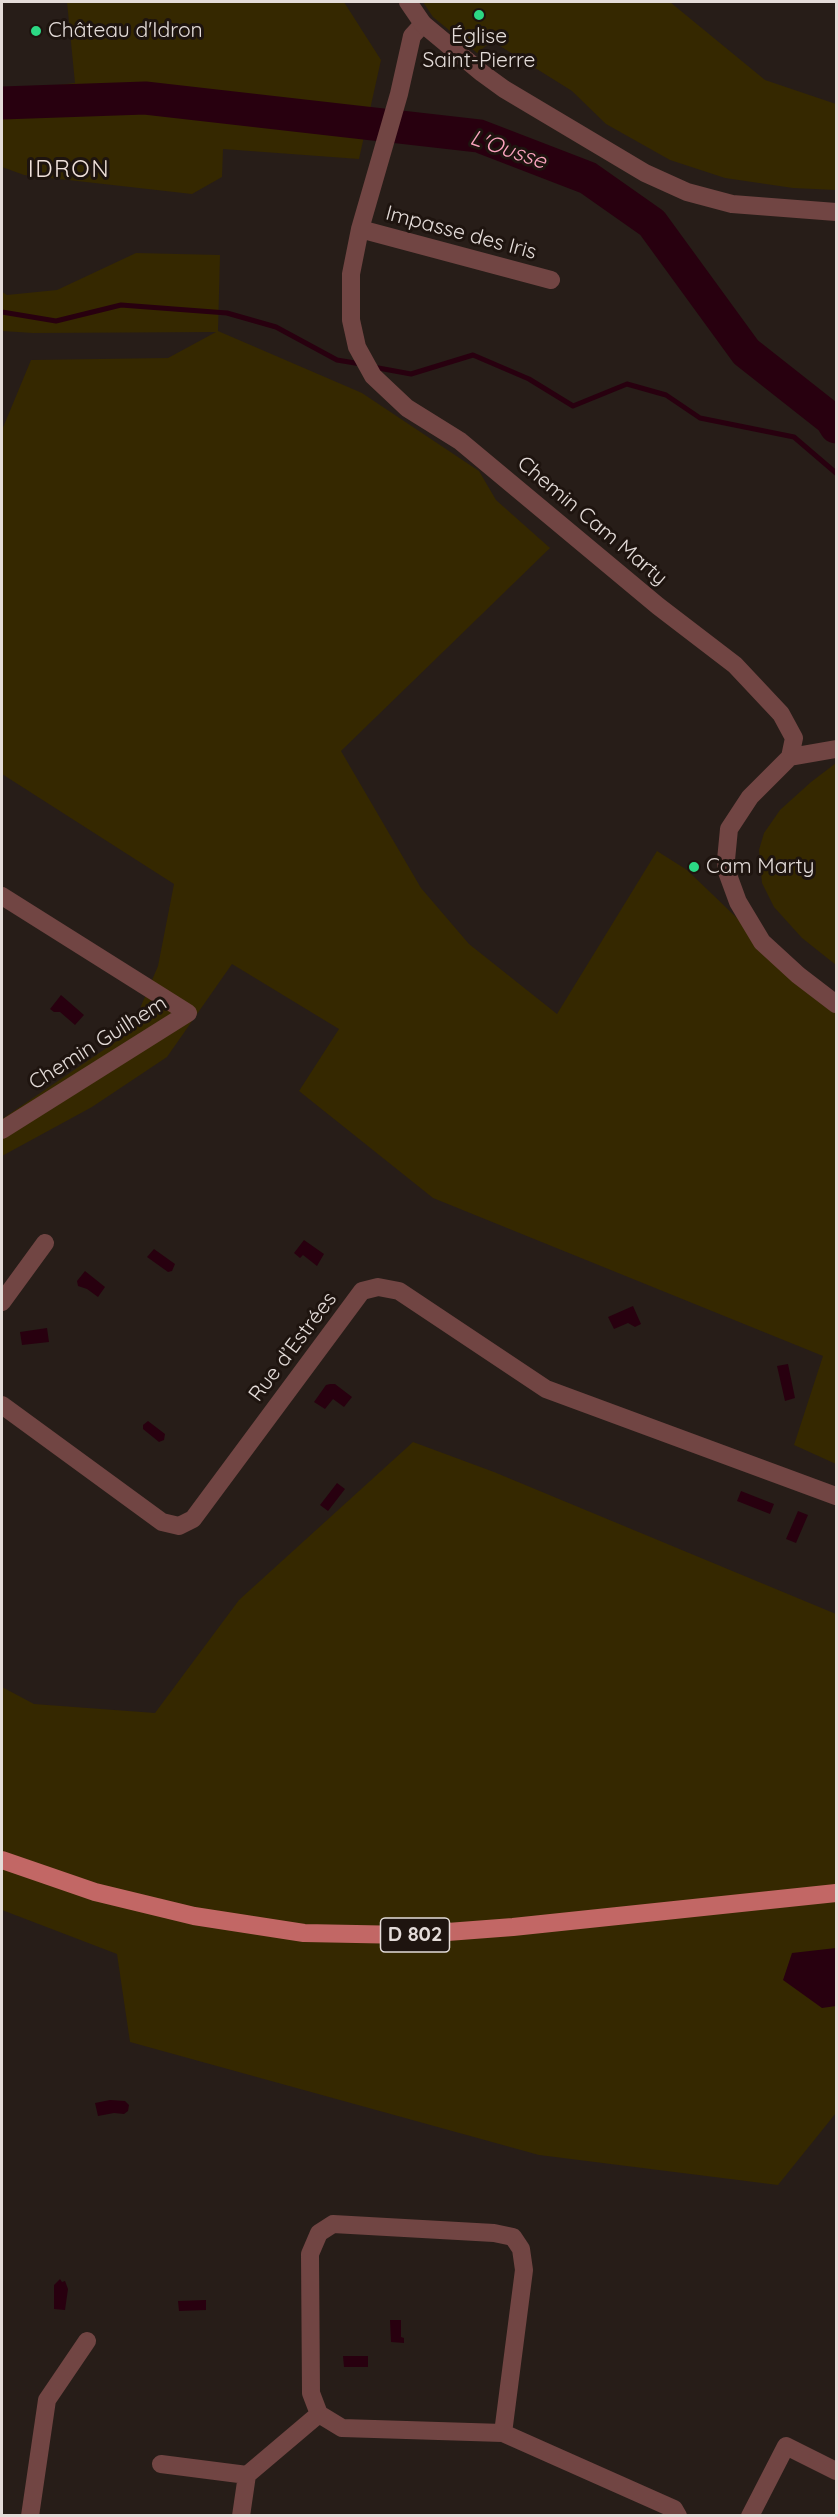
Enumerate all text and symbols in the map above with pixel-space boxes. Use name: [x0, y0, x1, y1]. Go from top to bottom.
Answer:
marker: Église Saint-Pierre: [472, 8, 486, 22]
place label: Château d'Idron: [48, 18, 203, 44]
marker: Château d'Idron: [29, 24, 43, 38]
place label: Église Saint-Pierre: [423, 24, 535, 74]
water label: L'Ousse: [467, 125, 549, 175]
district label: IDRON: [28, 156, 110, 184]
street label: Impasse des Iris: [383, 201, 539, 265]
street label: Chemin Cam Marty: [512, 451, 672, 591]
place label: Cam Marty: [706, 854, 815, 880]
marker: Cam Marty: [687, 860, 701, 874]
street label: Chemin Guilhem: [24, 990, 172, 1096]
street label: Rue d’Estrées: [244, 1287, 342, 1407]
road number: D 802: [380, 1918, 450, 1952]

